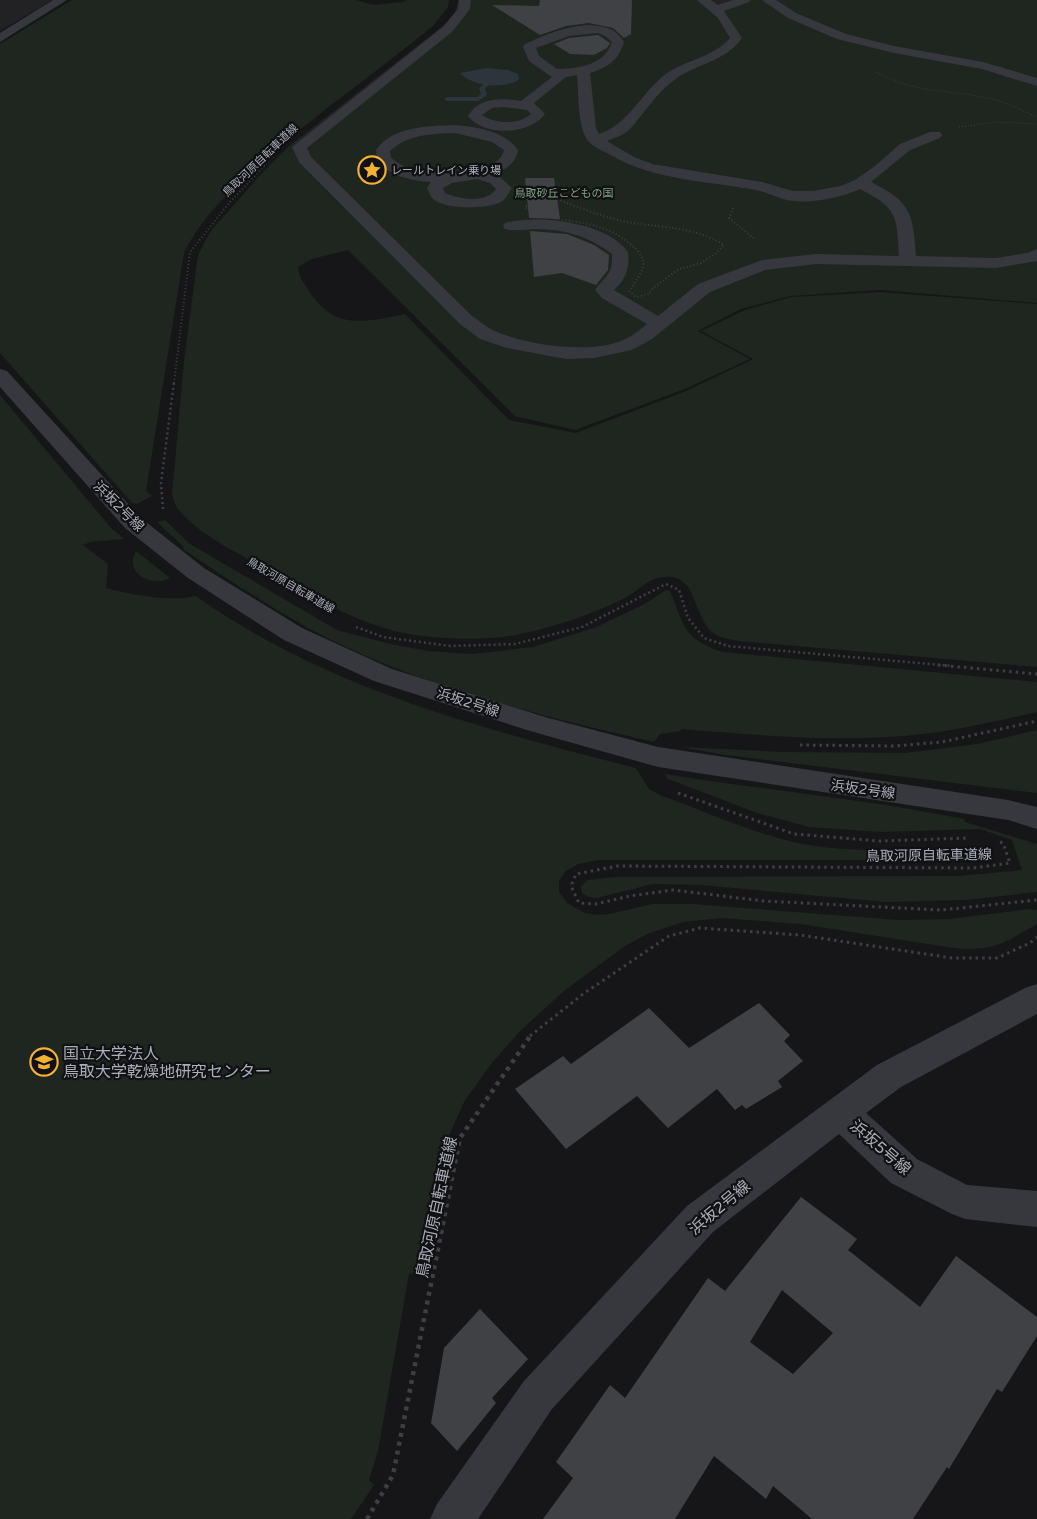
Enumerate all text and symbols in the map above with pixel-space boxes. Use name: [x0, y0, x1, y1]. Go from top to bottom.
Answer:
street label: 鳥取河原自転車道線: [220, 121, 300, 199]
place icon: レールトレイン乗り場: [357, 155, 387, 185]
place label: レールトレイン乗り場: [391, 164, 501, 177]
park label: 鳥取砂丘こどもの国: [515, 187, 614, 200]
street label: 浜坂2号線: [90, 477, 148, 535]
street label: 鳥取河原自転車道線: [245, 555, 337, 616]
street label: 浜坂2号線: [434, 684, 501, 721]
street label: 浜坂2号線: [830, 777, 896, 802]
street label: 鳥取河原自転車道線: [866, 846, 992, 865]
place label: 国立大学法人 鳥取大学乾燥地研究センター: [63, 1044, 271, 1082]
school or university icon: 国立大学法人 鳥取大学乾燥地研究センター: [29, 1047, 59, 1077]
street label: 浜坂5号線: [846, 1116, 915, 1180]
street label: 鳥取河原自転車道線: [412, 1135, 462, 1280]
street label: 浜坂2号線: [685, 1176, 754, 1239]

